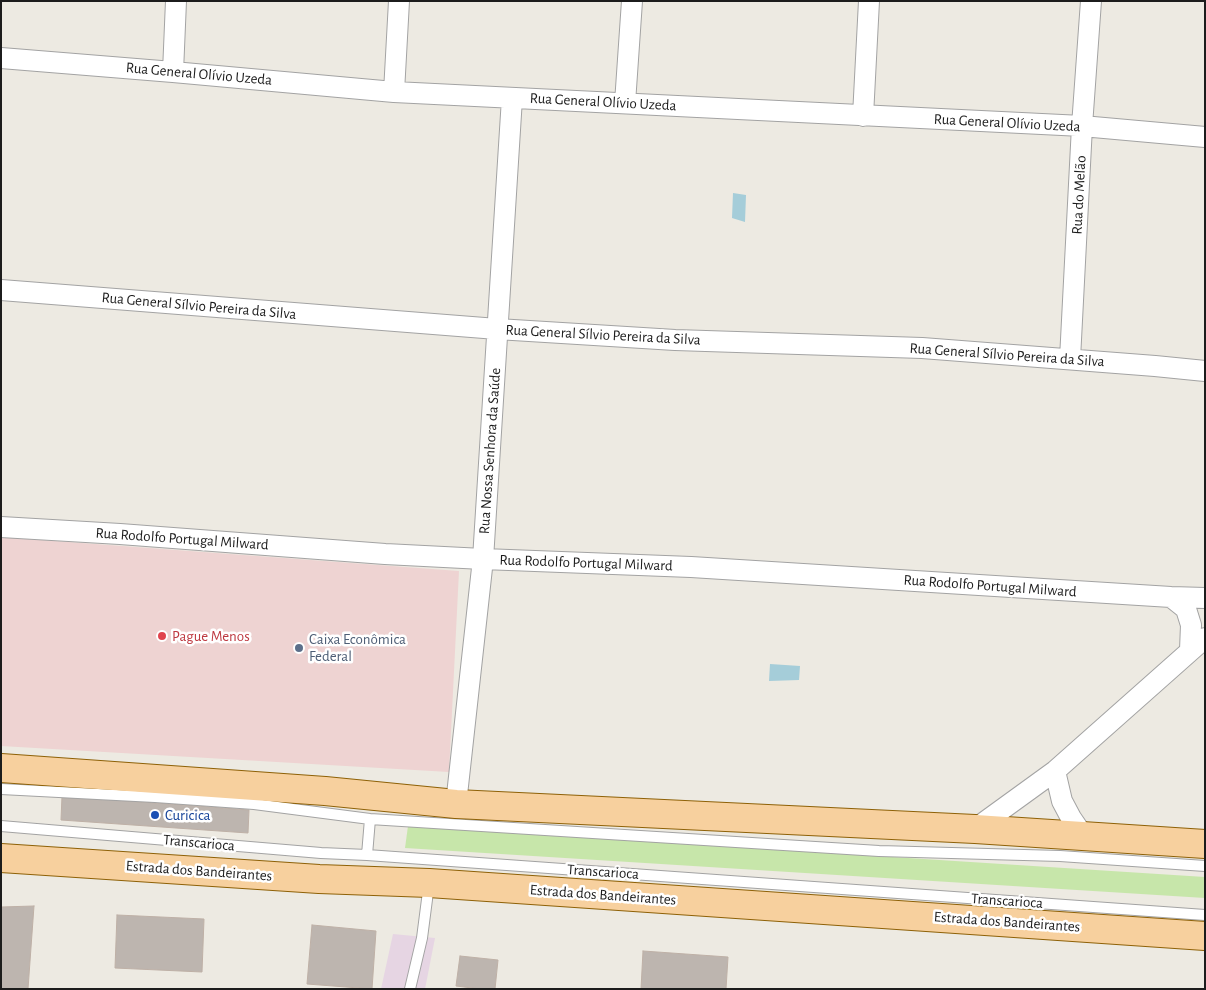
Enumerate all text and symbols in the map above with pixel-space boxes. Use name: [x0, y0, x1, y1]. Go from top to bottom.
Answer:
street label: Rua General Olívio Uzeda: [125, 59, 273, 89]
street label: Rua General Olívio Uzeda: [529, 89, 677, 115]
street label: Rua General Olívio Uzeda: [933, 110, 1081, 136]
street label: Rua do Melão: [1068, 155, 1090, 235]
street label: Rua General Sílvio Pereira da Silva: [101, 289, 297, 323]
street label: Rua General Sílvio Pereira da Silva: [505, 321, 701, 349]
street label: Rua General Sílvio Pereira da Silva: [909, 339, 1105, 371]
street label: Rua Nossa Senhora da Saúde: [475, 367, 505, 535]
street label: Rua Rodolfo Portugal Milward: [95, 524, 269, 554]
street label: Rua Rodolfo Portugal Milward: [499, 551, 673, 575]
street label: Rua Rodolfo Portugal Milward: [903, 571, 1077, 601]
place label: Pague Menos: [172, 627, 250, 645]
marker: Pague Menos: [156, 630, 168, 642]
place label: Caixa Econômica Federal: [309, 630, 406, 665]
marker: Caixa Econômica Federal: [293, 642, 305, 654]
place label: Curicica: [165, 806, 211, 824]
marker: Curicica: [149, 809, 161, 821]
street label: Transcarioca: [162, 831, 236, 855]
street label: Estrada dos Bandeirantes: [125, 857, 273, 885]
street label: Transcarioca: [566, 861, 640, 883]
street label: Estrada dos Bandeirantes: [529, 881, 677, 909]
street label: Transcarioca: [970, 890, 1044, 912]
street label: Estrada dos Bandeirantes: [933, 908, 1081, 936]

